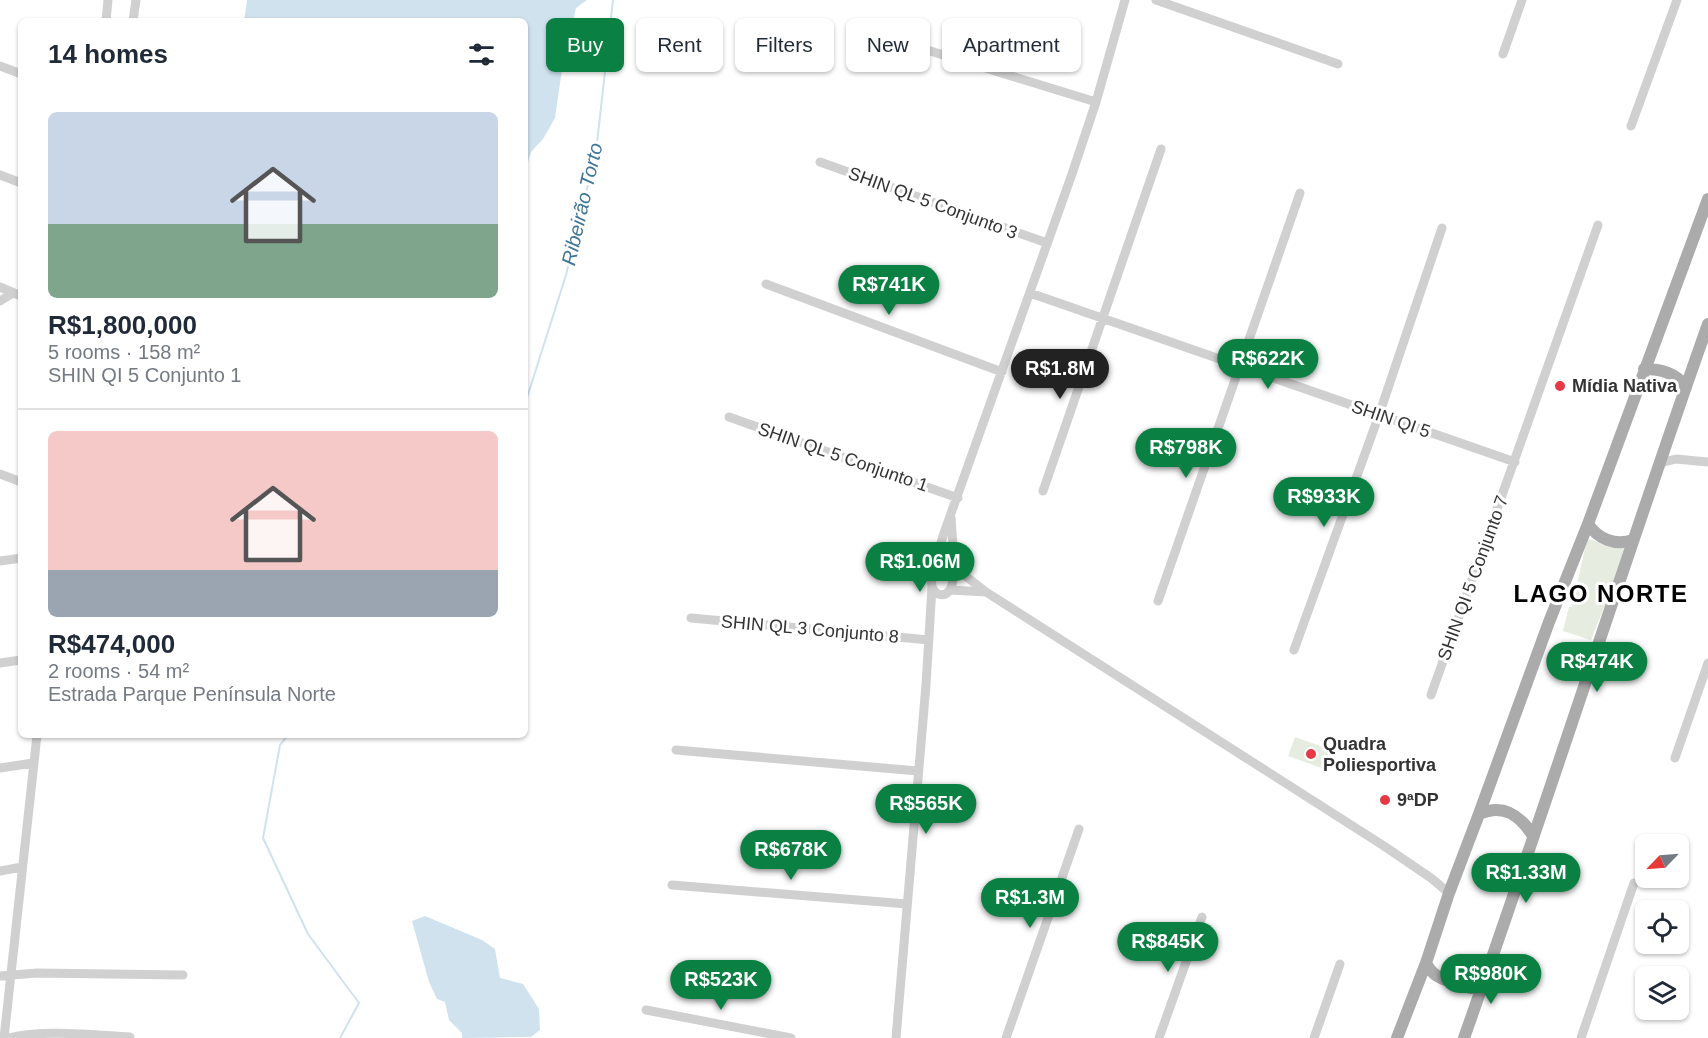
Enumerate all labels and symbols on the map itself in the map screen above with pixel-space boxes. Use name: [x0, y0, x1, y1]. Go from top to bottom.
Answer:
water label: Ribeirão Torto: [557, 141, 607, 267]
street label: SHIN QL 5 Conjunto 3: [846, 163, 1020, 243]
pin: R$741K: [840, 265, 938, 316]
pin: R$622K: [1219, 339, 1317, 390]
pin: R$1.8M: [1011, 349, 1109, 400]
place label: Mídia Nativa: [1572, 376, 1678, 396]
marker: Mídia Nativa: [1553, 379, 1567, 393]
street label: SHIN QI 5: [1349, 396, 1433, 442]
street label: SHIN QL 5 Conjunto 1: [755, 418, 931, 496]
pin: R$798K: [1137, 428, 1235, 479]
pin: R$933K: [1275, 477, 1373, 528]
street label: SHIN QI 5 Conjunto 7: [1434, 493, 1512, 663]
pin: R$1.06M: [865, 542, 975, 593]
district label: LAGO NORTE: [1514, 580, 1689, 607]
street label: SHIN QL 3 Conjunto 8: [720, 611, 900, 647]
pin: R$474K: [1548, 642, 1646, 693]
place label: Quadra Poliesportiva: [1323, 734, 1437, 775]
marker: Quadra Poliesportiva: [1304, 747, 1318, 761]
pin: R$565K: [877, 784, 975, 835]
place label: 9ªDP: [1397, 790, 1439, 810]
marker: 9ªDP: [1378, 793, 1392, 807]
pin: R$678K: [742, 830, 840, 881]
north arrow: [1635, 834, 1689, 888]
pin: R$1.33M: [1471, 853, 1581, 904]
pin: R$1.3M: [981, 878, 1079, 929]
pin: R$845K: [1119, 922, 1217, 973]
pin: R$980K: [1442, 954, 1540, 1005]
pin: R$523K: [672, 960, 770, 1011]

